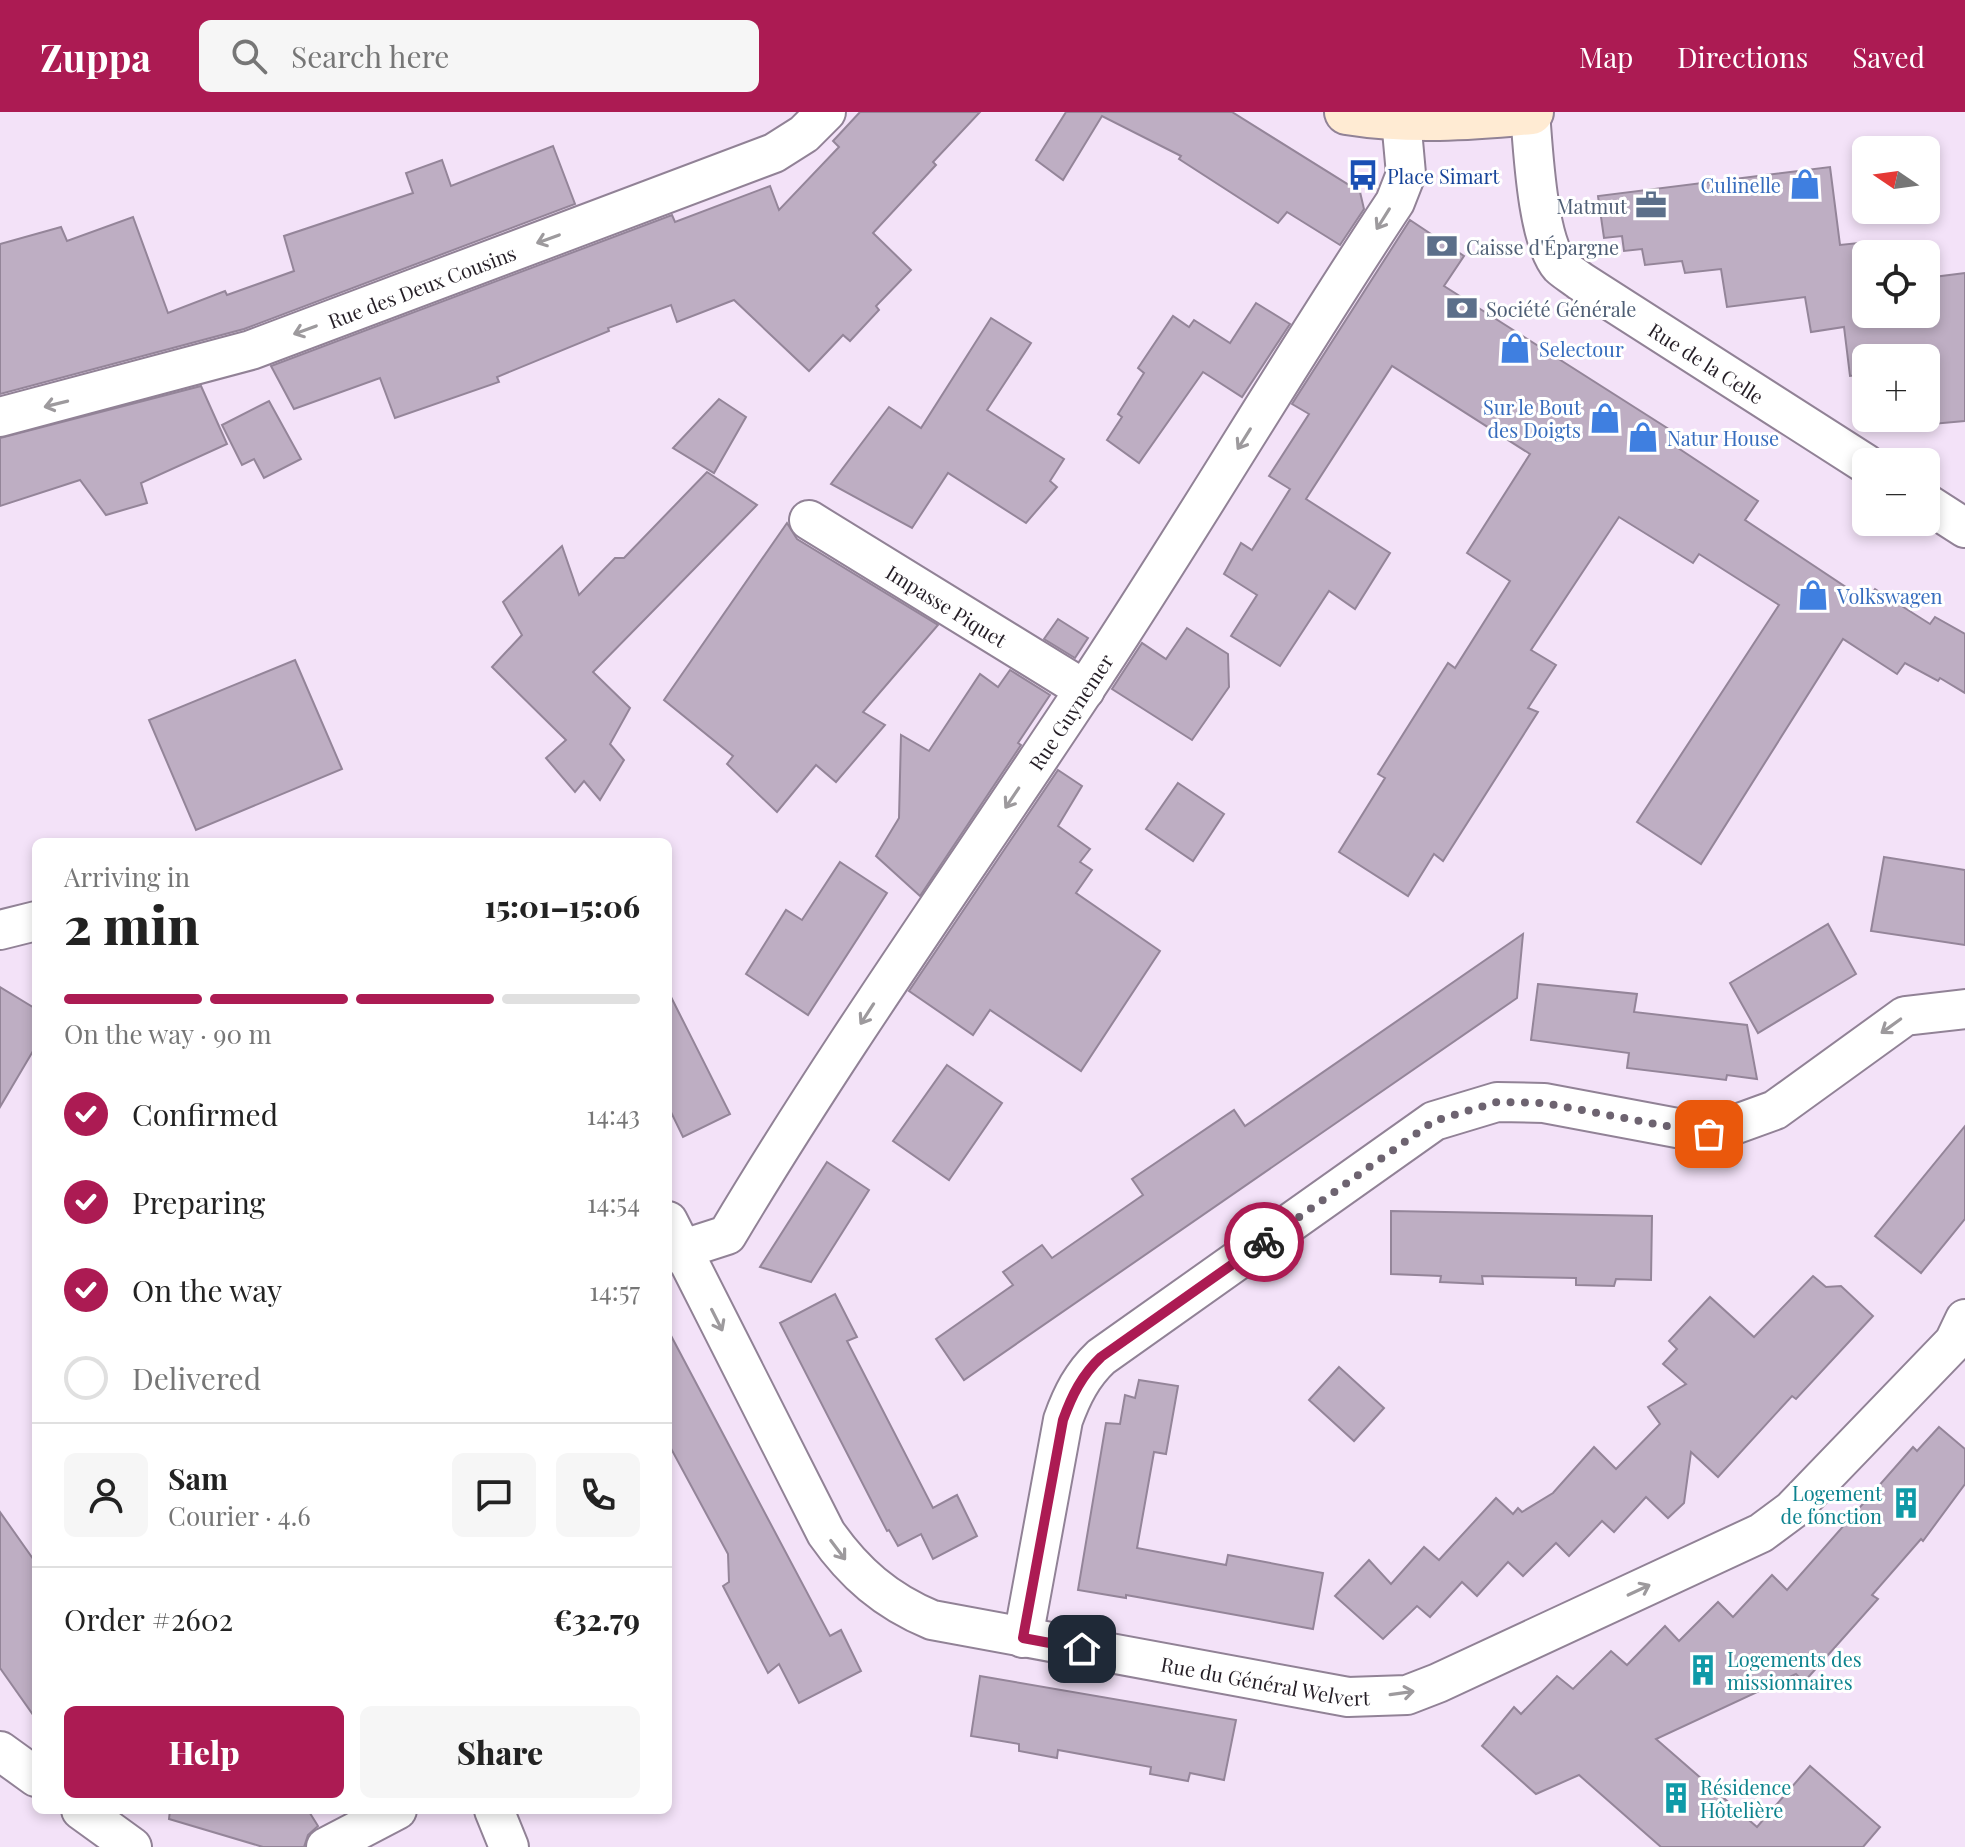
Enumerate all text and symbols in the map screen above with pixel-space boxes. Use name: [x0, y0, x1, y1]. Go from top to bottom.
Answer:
search box: [199, 20, 759, 92]
text: Zuppa: [40, 31, 151, 82]
icon: search: [227, 34, 271, 78]
text: Search here: [291, 36, 450, 76]
text: Map: [1579, 38, 1633, 75]
text: Directions: [1677, 38, 1808, 75]
text: Saved: [1852, 38, 1925, 75]
north arrow: [1852, 136, 1940, 224]
map controls: [1852, 136, 1940, 536]
bus stop icon: Place Simart: [1346, 158, 1380, 192]
place label: Place Simart: [1387, 162, 1500, 189]
shop icon: Culinelle: [1788, 167, 1822, 201]
place label: Culinelle: [1701, 171, 1781, 198]
office icon: Matmut: [1634, 188, 1668, 222]
place label: Matmut: [1556, 192, 1628, 219]
one-way arrow: [1375, 208, 1392, 230]
bank icon: Caisse d'Épargne: [1425, 229, 1459, 263]
one-way arrow: [536, 233, 561, 247]
place label: Caisse d'Épargne: [1466, 233, 1619, 260]
street label: Rue des Deux Cousins: [324, 238, 519, 333]
button: locate: [1852, 240, 1940, 328]
bank icon: Société Générale: [1445, 291, 1479, 325]
place label: Société Générale: [1486, 295, 1636, 322]
street label: Rue de la Celle: [1644, 315, 1769, 409]
one-way arrow: [293, 324, 318, 338]
shop icon: Selectour: [1498, 331, 1532, 365]
place label: Selectour: [1539, 335, 1624, 362]
button: +: [1852, 344, 1940, 432]
place label: Sur le Bout des Doigts: [1483, 393, 1582, 443]
one-way arrow: [43, 397, 69, 412]
shop icon: Sur le Bout des Doigts: [1588, 401, 1622, 435]
shop icon: Natur House: [1626, 420, 1660, 454]
place label: Natur House: [1667, 424, 1779, 451]
one-way arrow: [1235, 427, 1251, 450]
button: −: [1852, 448, 1940, 536]
street label: Impasse Piquet: [882, 558, 1013, 653]
shop icon: Volkswagen: [1796, 578, 1830, 612]
place label: Volkswagen: [1836, 582, 1943, 609]
street label: Rue Guynemer: [1022, 648, 1118, 775]
one-way arrow: [1003, 787, 1020, 809]
text: Arriving in: [64, 859, 190, 894]
text: 15:01–15:06: [485, 886, 640, 926]
text: 2 min: [64, 889, 199, 958]
one-way arrow: [859, 1003, 875, 1025]
text: On the way · 90 m: [64, 1016, 272, 1051]
one-way arrow: [1881, 1018, 1902, 1035]
icon: check: [64, 1092, 108, 1136]
text: Confirmed: [132, 1094, 278, 1134]
text: 14:43: [587, 1097, 640, 1132]
pin: [1675, 1100, 1743, 1168]
icon: bag: [1687, 1112, 1731, 1156]
icon: check: [64, 1180, 108, 1224]
text: Preparing: [132, 1182, 265, 1222]
text: 14:54: [587, 1185, 640, 1220]
courier: [1224, 1202, 1304, 1282]
icon: bike: [1242, 1220, 1286, 1264]
icon: check: [64, 1268, 108, 1312]
text: On the way: [132, 1270, 282, 1310]
text: 14:57: [589, 1273, 640, 1308]
one-way arrow: [710, 1308, 725, 1332]
text: Delivered: [132, 1358, 261, 1398]
button: person: [64, 1453, 148, 1537]
button: chat: [452, 1453, 536, 1537]
button: phone: [556, 1453, 640, 1537]
text: Sam: [168, 1458, 228, 1498]
place label: Logement de fonction: [1781, 1479, 1883, 1529]
building icon: Logement de fonction: [1889, 1486, 1923, 1520]
text: Courier · 4.6: [168, 1498, 311, 1533]
one-way arrow: [830, 1538, 847, 1560]
one-way arrow: [1626, 1581, 1651, 1596]
text: Order #2602: [64, 1599, 233, 1639]
text: €32.79: [553, 1599, 640, 1639]
pin: [1048, 1615, 1116, 1683]
icon: home: [1060, 1627, 1104, 1671]
place label: Logements des missionnaires: [1727, 1645, 1862, 1695]
street label: Rue du Général Welvert: [1159, 1649, 1371, 1711]
building icon: Logements des missionnaires: [1686, 1653, 1720, 1687]
one-way arrow: [1388, 1685, 1414, 1700]
button: Help: [64, 1706, 344, 1798]
button: Share: [360, 1706, 640, 1798]
place label: Résidence Hôtelière: [1700, 1773, 1791, 1823]
building icon: Résidence Hôtelière: [1659, 1781, 1693, 1815]

